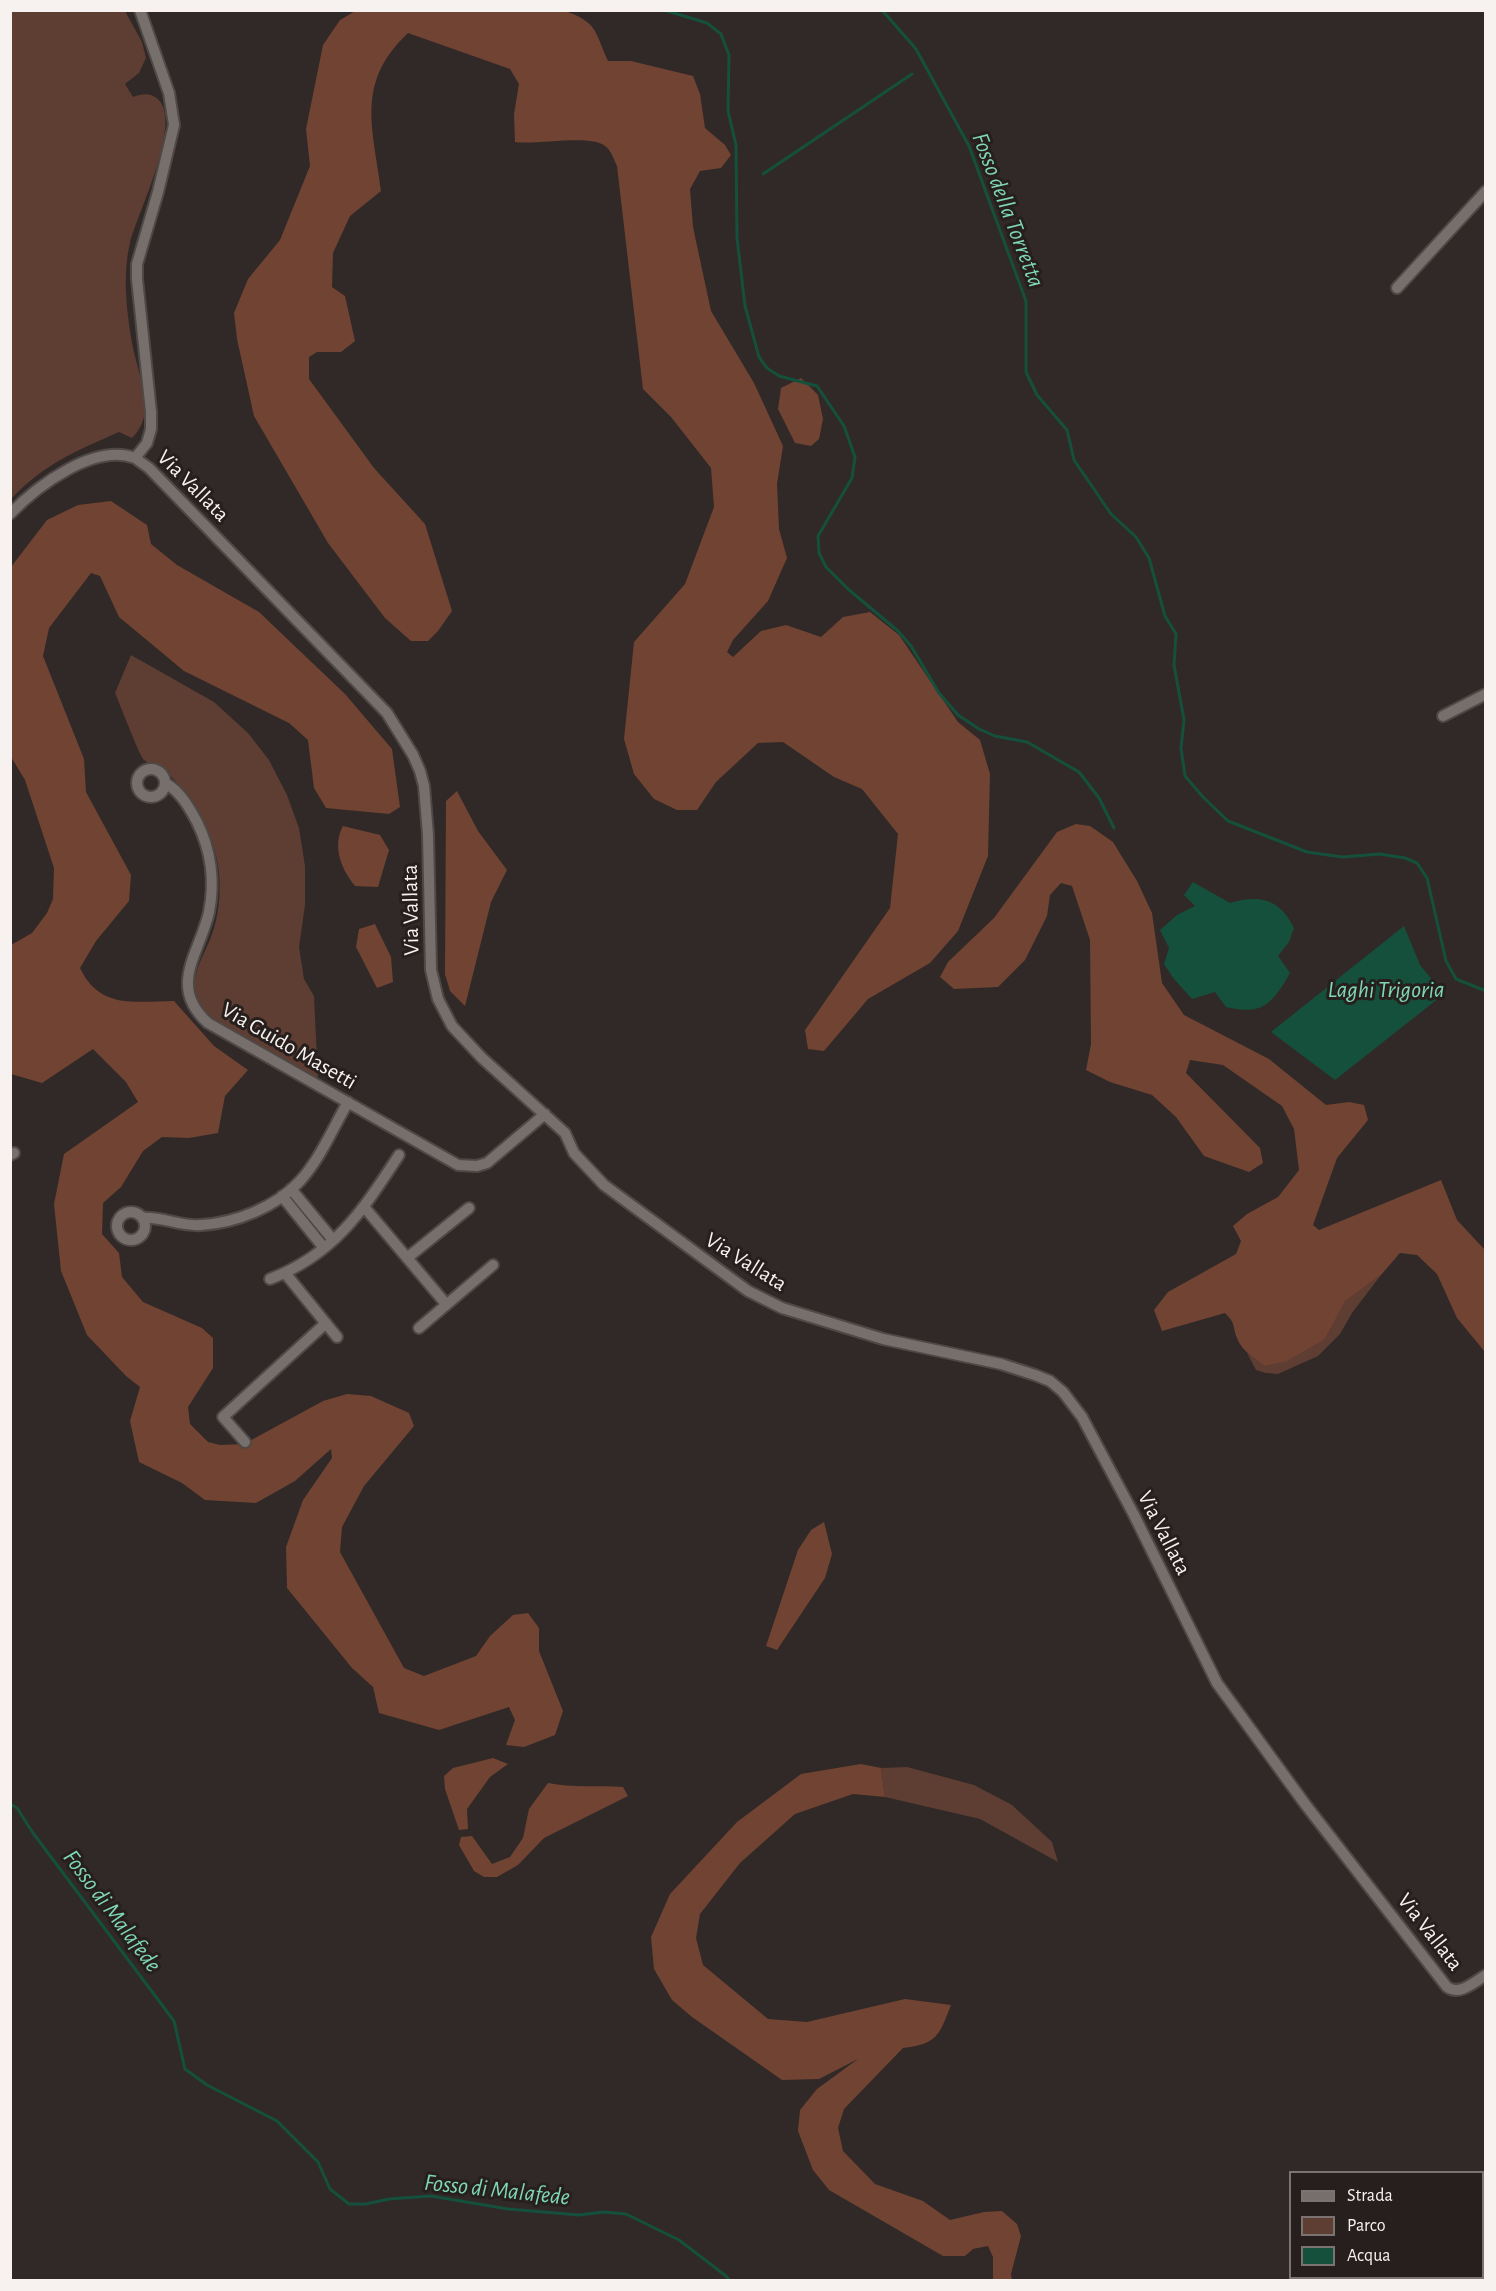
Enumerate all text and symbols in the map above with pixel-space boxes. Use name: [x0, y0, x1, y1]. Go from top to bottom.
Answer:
water label: Fosso della Torretta: [965, 129, 1051, 291]
street label: Via Vallata: [151, 444, 235, 528]
street label: Via Vallata: [397, 864, 425, 956]
water label: Laghi Trigoria: [1327, 976, 1445, 1004]
street label: Via Guido Masetti: [217, 997, 361, 1095]
street label: Via Vallata: [700, 1227, 792, 1297]
street label: Via Vallata: [1132, 1486, 1196, 1580]
water label: Fosso di Malafede: [56, 1844, 168, 1978]
street label: Via Vallata: [1392, 1888, 1468, 1976]
water label: Fosso di Malafede: [423, 2168, 571, 2212]
legend: [1289, 2171, 1484, 2279]
text: Strada: [1347, 2187, 1393, 2205]
text: Parco: [1347, 2217, 1386, 2235]
text: Acqua: [1347, 2247, 1391, 2265]

